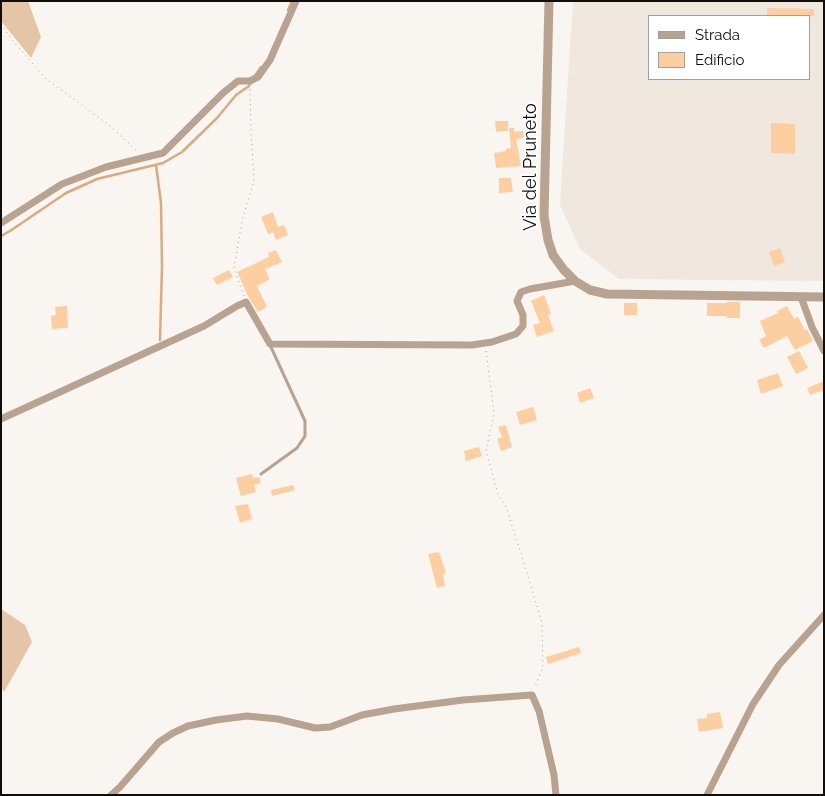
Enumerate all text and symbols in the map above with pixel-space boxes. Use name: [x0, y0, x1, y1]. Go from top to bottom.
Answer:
legend: [648, 15, 810, 80]
text: Strada: [695, 26, 740, 44]
text: Edificio: [695, 51, 745, 69]
street label: Via del Pruneto: [520, 103, 542, 231]

